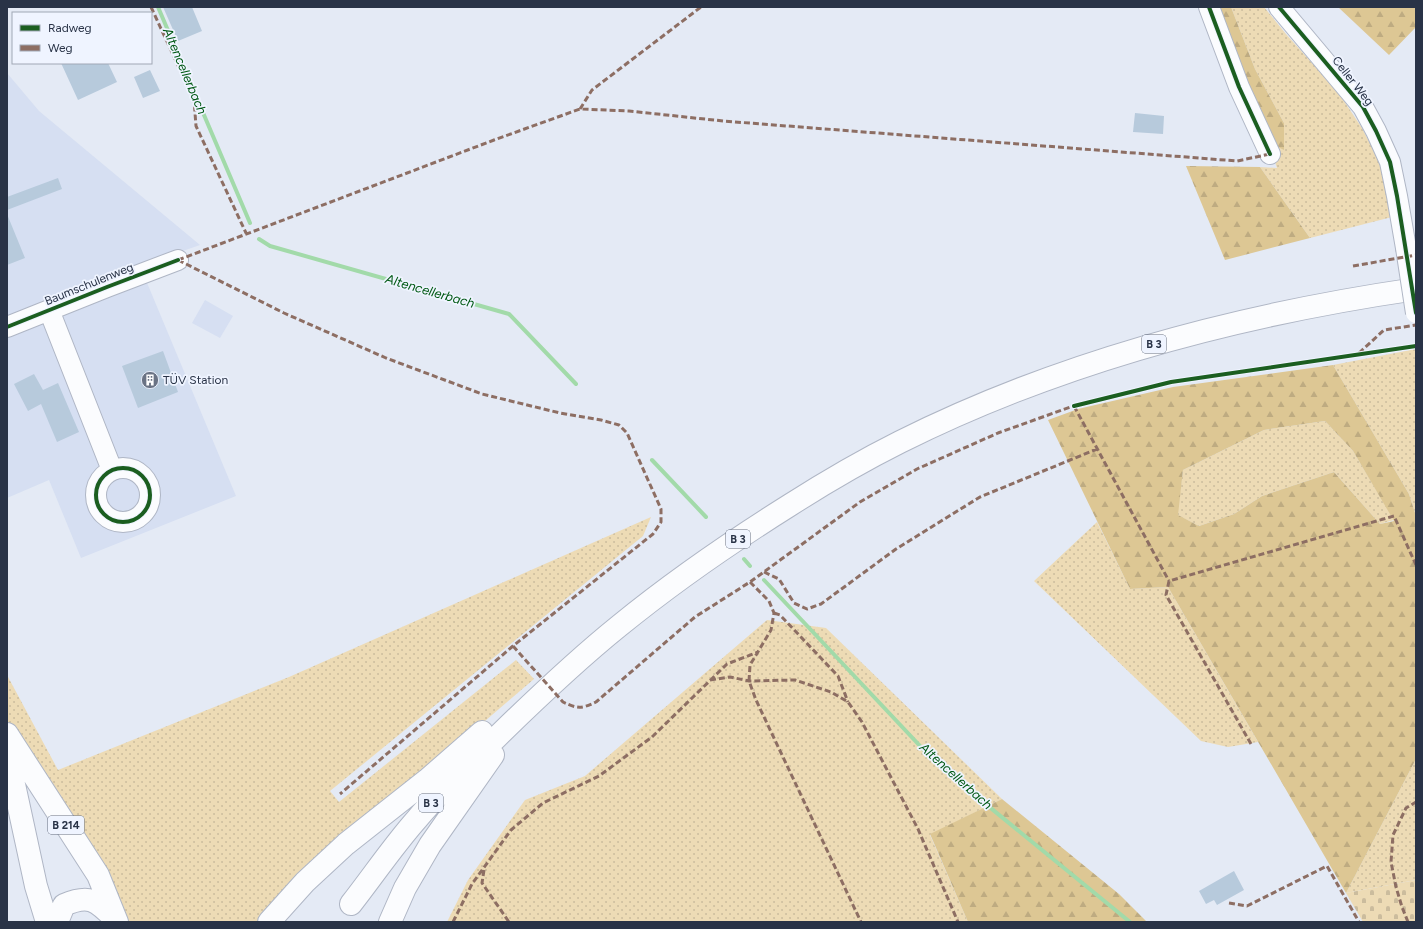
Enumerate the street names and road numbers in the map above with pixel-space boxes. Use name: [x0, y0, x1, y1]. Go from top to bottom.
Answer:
street label: Celler Weg: [1329, 54, 1377, 108]
street label: Baumschulenweg: [43, 260, 135, 308]
road number: B 3: [1142, 335, 1166, 353]
road number: B 3: [726, 530, 750, 548]
road number: B 3: [419, 794, 443, 812]
road number: B 214: [48, 816, 84, 834]

